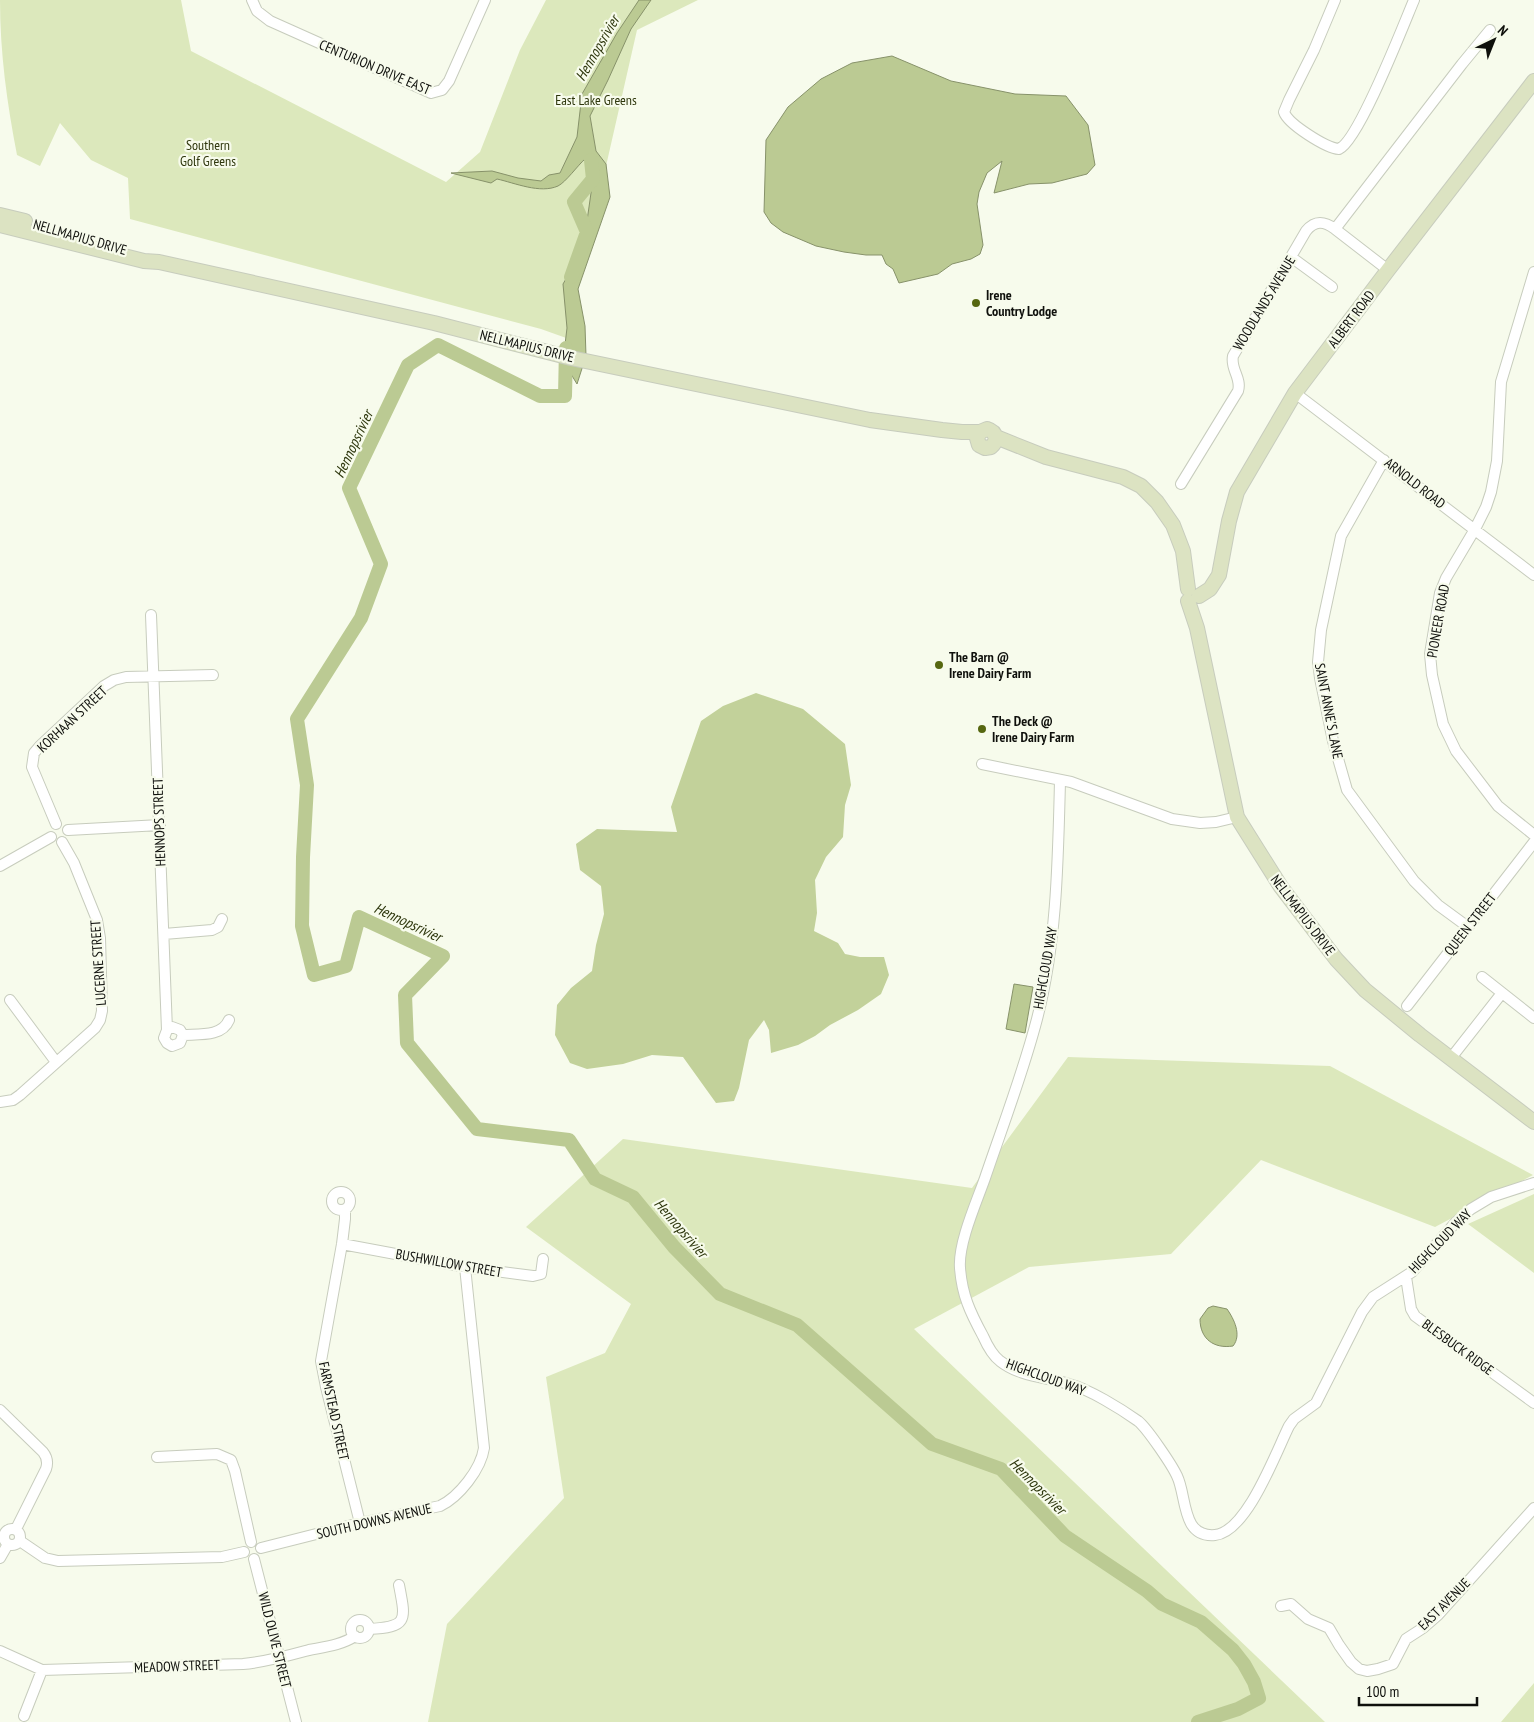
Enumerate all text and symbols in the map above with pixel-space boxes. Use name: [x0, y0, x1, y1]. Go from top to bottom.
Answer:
water label: Hennopsrivier: [571, 10, 624, 84]
north arrow: [1469, 15, 1519, 65]
text: N: [1494, 21, 1512, 40]
street label: CENTURION DRIVE EAST: [317, 35, 434, 99]
park label: East Lake Greens: [555, 91, 637, 109]
park label: Southern Golf Greens: [180, 136, 236, 170]
street label: NELLMAPIUS DRIVE: [31, 215, 129, 259]
street label: WOODLANDS AVENUE: [1229, 252, 1299, 354]
place label: Irene Country Lodge: [986, 286, 1057, 320]
street label: ALBERT ROAD: [1323, 287, 1379, 351]
marker: Irene Country Lodge: [970, 297, 982, 309]
street label: NELLMAPIUS DRIVE: [478, 326, 576, 366]
water label: Hennopsrivier: [329, 406, 378, 481]
street label: ARNOLD ROAD: [1381, 454, 1449, 512]
street label: PIONEER ROAD: [1423, 583, 1453, 659]
place label: The Barn @ Irene Dairy Farm: [949, 648, 1031, 682]
marker: The Barn @ Irene Dairy Farm: [933, 659, 945, 671]
street label: SAINT ANNE'S LANE: [1311, 662, 1347, 760]
street label: KORHAAN STREET: [33, 681, 111, 756]
place label: The Deck @ Irene Dairy Farm: [992, 712, 1074, 746]
marker: The Deck @ Irene Dairy Farm: [976, 723, 988, 735]
street label: HENNOPS STREET: [148, 777, 170, 867]
street label: NELLMAPIUS DRIVE: [1267, 871, 1339, 959]
street label: QUEEN STREET: [1440, 888, 1501, 959]
water label: Hennopsrivier: [371, 898, 446, 947]
street label: LUCERNE STREET: [86, 919, 110, 1007]
street label: HIGHCLOUD WAY: [1029, 925, 1061, 1010]
water label: Hennopsrivier: [650, 1195, 713, 1263]
street label: HIGHCLOUD WAY: [1405, 1204, 1476, 1277]
street label: BUSHWILLOW STREET: [394, 1245, 504, 1281]
street label: BLESBUCK RIDGE: [1419, 1315, 1497, 1379]
street label: HIGHCLOUD WAY: [1004, 1354, 1089, 1400]
street label: FARMSTEAD STREET: [315, 1360, 353, 1463]
water label: Hennopsrivier: [1006, 1454, 1072, 1520]
street label: SOUTH DOWNS AVENUE: [315, 1499, 433, 1543]
street label: EAST AVENUE: [1414, 1574, 1474, 1634]
street label: WILD OLIVE STREET: [254, 1590, 296, 1691]
street label: MEADOW STREET: [134, 1655, 221, 1676]
scale bar: [1359, 1674, 1476, 1706]
text: 100 m: [1366, 1682, 1399, 1701]

